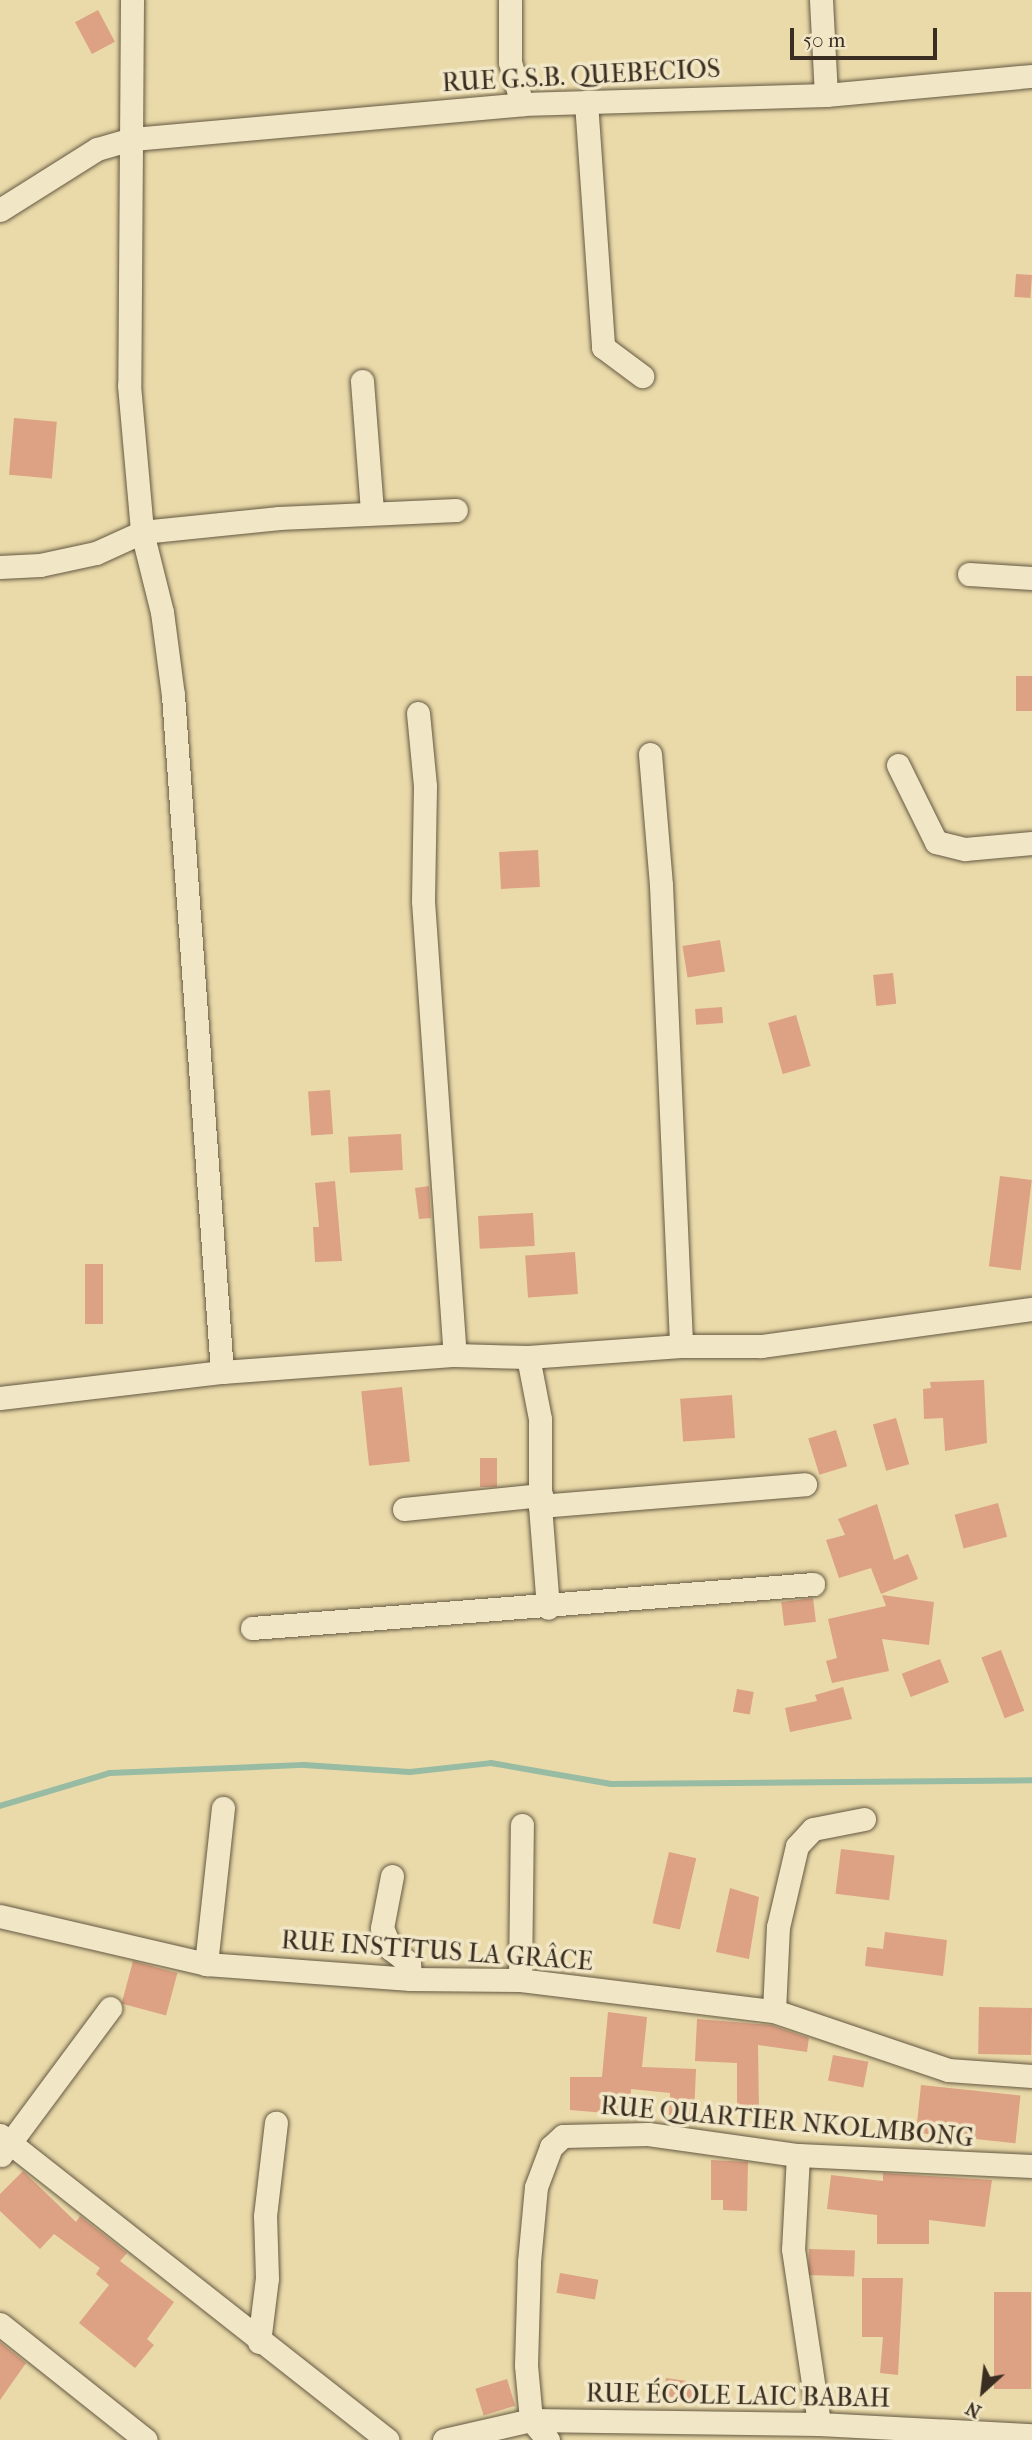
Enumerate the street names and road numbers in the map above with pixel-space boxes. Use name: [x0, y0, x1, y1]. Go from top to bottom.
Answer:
street label: RUE G.S.B. QUEBECIOS: [441, 53, 721, 99]
street label: RUE INSTITUS LA GRÂCE: [280, 1925, 594, 1977]
street label: RUE QUARTIER NKOLMBONG: [599, 2090, 975, 2154]
street label: RUE ÉCOLE LAIC BABAH: [586, 2378, 890, 2414]

